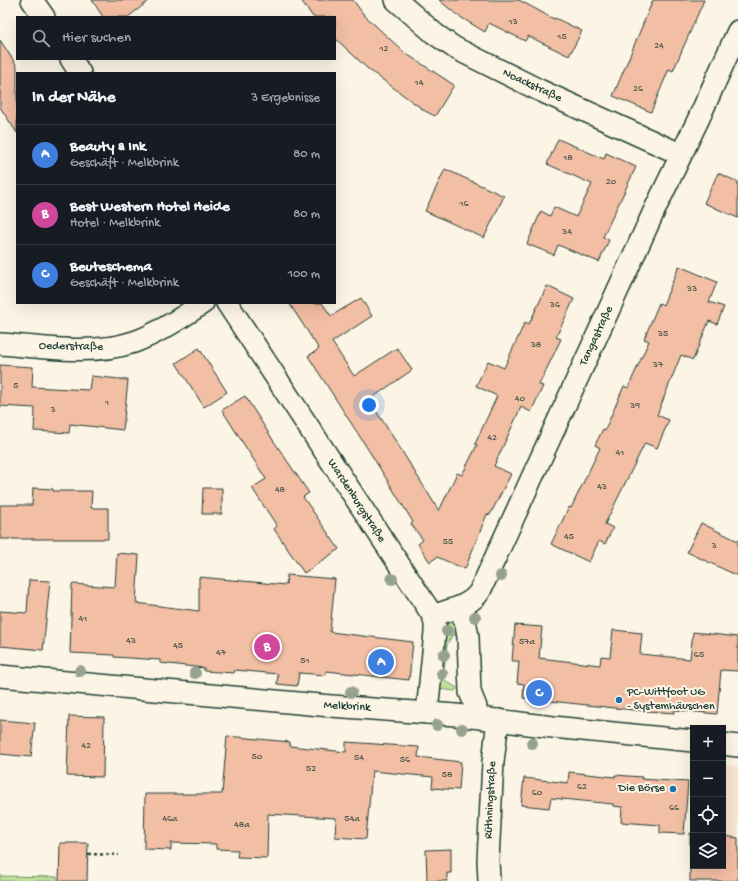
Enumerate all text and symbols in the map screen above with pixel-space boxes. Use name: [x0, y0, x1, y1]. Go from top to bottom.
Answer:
search box: [16, 16, 336, 60]
house number: 13: [507, 16, 518, 28]
icon: search: [30, 27, 52, 49]
text: Hier suchen: [62, 29, 131, 47]
house number: 15: [556, 31, 567, 43]
house number: 24: [654, 40, 664, 52]
house number: 12: [379, 43, 389, 55]
street label: Noackstraße: [500, 66, 565, 106]
house number: 14: [414, 77, 424, 89]
house number: 26: [633, 83, 644, 95]
text: In der Nähe: [32, 88, 115, 108]
text: 3 Ergebnisse: [251, 91, 320, 106]
text: Beauty & Ink: [70, 138, 146, 156]
text: A: [41, 147, 49, 162]
text: 80 m: [293, 147, 320, 162]
house number: 18: [562, 152, 573, 164]
text: Geschäft · Melkbrink: [70, 156, 178, 171]
house number: 20: [606, 176, 617, 188]
text: Best Western Hotel Heide: [70, 198, 230, 216]
house number: 16: [458, 198, 469, 210]
text: B: [42, 207, 48, 222]
text: 80 m: [293, 207, 320, 222]
text: Hotel · Melkbrink: [70, 216, 160, 231]
house number: 34: [561, 226, 572, 238]
text: Beuteschema: [70, 258, 152, 276]
text: C: [41, 267, 49, 282]
text: 100 m: [288, 267, 320, 282]
text: Geschäft · Melkbrink: [70, 276, 178, 291]
house number: 33: [686, 283, 697, 295]
house number: 36: [549, 299, 561, 311]
street label: Tangastraße: [577, 303, 617, 369]
house number: 35: [657, 328, 668, 340]
street label: Oederstraße: [39, 339, 104, 355]
house number: 38: [530, 339, 542, 351]
house number: 37: [652, 359, 664, 371]
house number: 5: [13, 380, 19, 392]
house number: 40: [515, 393, 526, 405]
your location: [359, 395, 379, 415]
house number: 1: [104, 397, 109, 409]
house number: 39: [629, 400, 640, 412]
house number: 3: [49, 404, 56, 416]
house number: 42: [487, 432, 497, 444]
house number: 41: [616, 447, 624, 459]
street label: Wardenburgstraße: [324, 457, 389, 546]
house number: 43: [597, 481, 607, 493]
house number: 48: [275, 484, 286, 496]
house number: 45: [564, 531, 574, 543]
house number: 55: [443, 536, 453, 548]
house number: 3: [710, 540, 717, 552]
house number: 41: [79, 613, 87, 625]
pin: B: [254, 632, 280, 662]
house number: 43: [126, 635, 136, 647]
house number: 57a: [519, 636, 535, 648]
house number: 45: [173, 640, 183, 652]
house number: 47: [216, 647, 227, 659]
pin: A: [368, 647, 394, 677]
house number: 65: [694, 649, 704, 661]
house number: 51: [300, 655, 310, 667]
pin: C: [526, 678, 552, 708]
place label: PC-Wittfoot UG - Systemhäuschen: [626, 686, 715, 714]
marker: PC-Wittfoot UG - Systemhäuschen: [614, 695, 624, 705]
street label: Melkbrink: [323, 699, 372, 715]
map controls: [690, 725, 726, 869]
button: +: [690, 725, 726, 761]
house number: 42: [81, 740, 91, 752]
house number: 50: [252, 751, 263, 763]
house number: 54: [354, 752, 364, 764]
house number: 56: [400, 754, 411, 766]
street label: Rüthningstraße: [482, 760, 500, 839]
button: −: [690, 761, 726, 797]
house number: 52: [306, 763, 316, 775]
house number: 58: [442, 769, 453, 781]
house number: 62: [577, 781, 587, 793]
place label: Die Börse: [617, 782, 666, 796]
marker: Die Börse: [668, 784, 678, 794]
house number: 60: [532, 787, 543, 799]
button: locate: [690, 797, 726, 833]
house number: 66: [669, 802, 680, 814]
house number: 46a: [162, 813, 178, 825]
house number: 54a: [344, 813, 360, 825]
house number: 48a: [234, 819, 250, 831]
button: layers: [690, 833, 726, 869]

